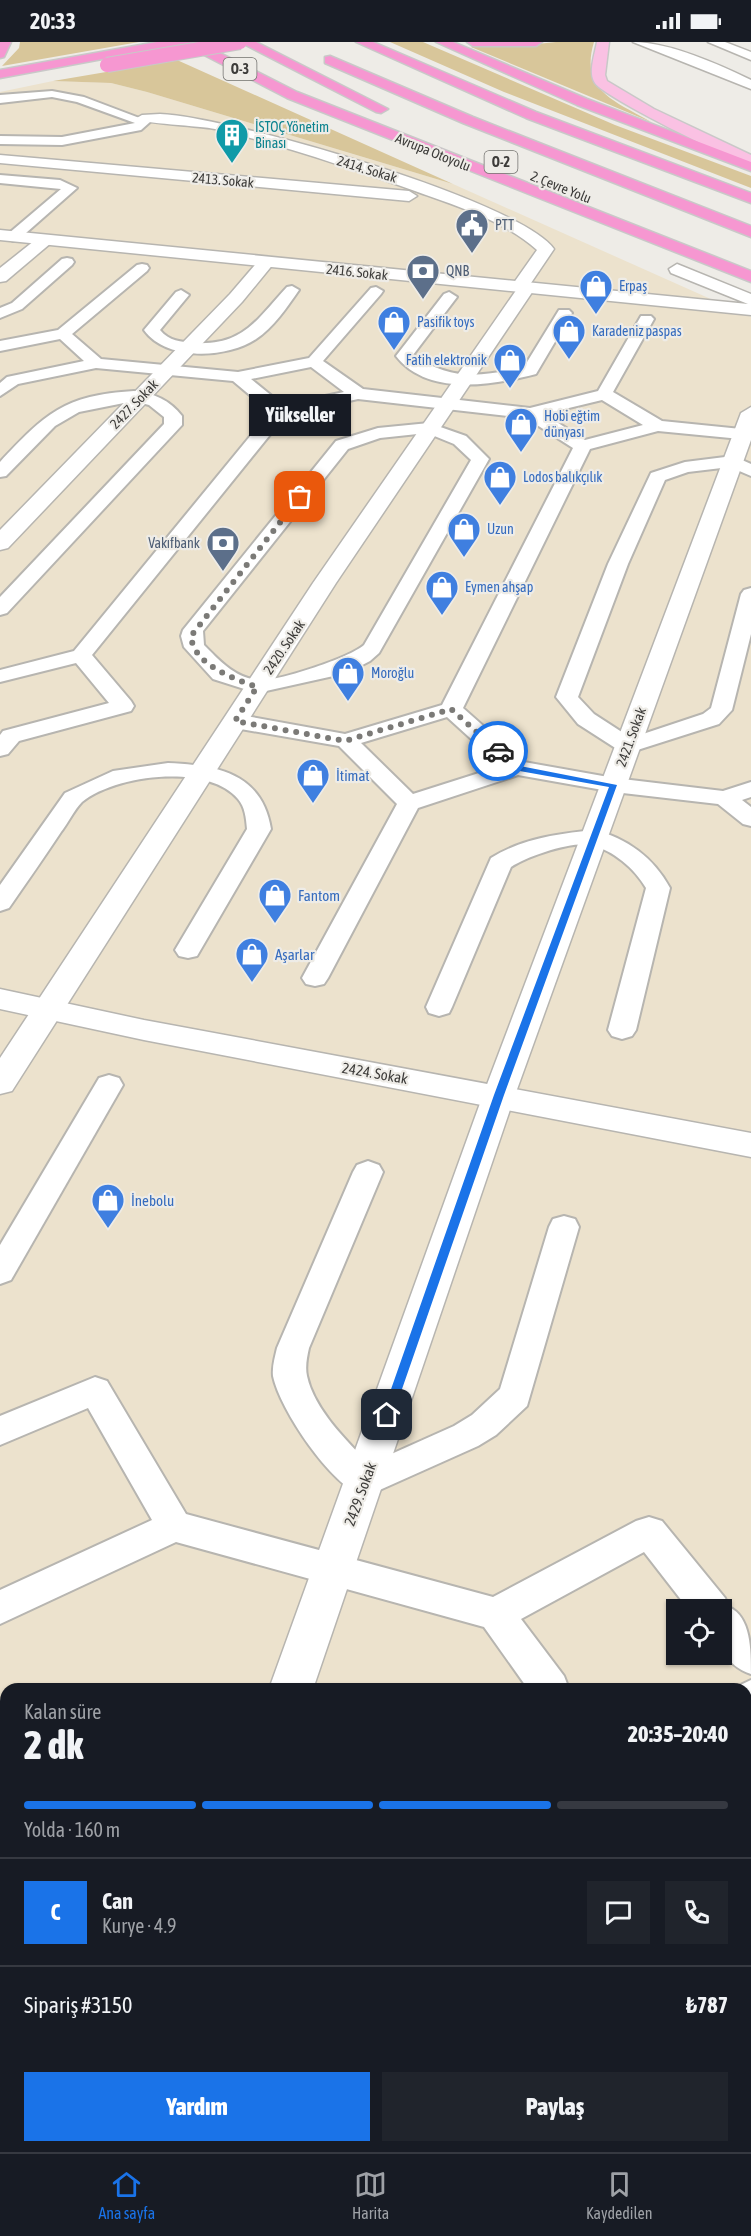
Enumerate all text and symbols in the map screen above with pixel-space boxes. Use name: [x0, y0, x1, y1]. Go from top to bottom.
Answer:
text: 20:33: [30, 8, 76, 34]
road number: O-3: [224, 58, 256, 80]
building icon: İSTOÇ Yönetim Binası: [214, 117, 250, 164]
place label: İSTOÇ Yönetim Binası: [255, 119, 329, 151]
street label: Avrupa Otoyolu: [393, 130, 473, 174]
road number: O-2: [484, 151, 518, 173]
street label: 2414. Sokak: [335, 152, 399, 186]
street label: 2. Çevre Yolu: [528, 168, 594, 206]
street label: 2413. Sokak: [191, 169, 255, 191]
public building icon: PTT: [454, 207, 490, 254]
place label: PTT: [495, 217, 514, 233]
bank icon: QNB: [405, 253, 441, 300]
street label: 2416. Sokak: [325, 261, 389, 283]
place label: QNB: [446, 263, 469, 279]
shop icon: Erpaş: [578, 268, 614, 315]
place label: Erpaş: [619, 278, 647, 294]
shop icon: Pasifik toys: [376, 304, 412, 351]
shop icon: Karadeniz paspas: [551, 313, 587, 360]
place label: Pasifik toys: [417, 314, 475, 330]
place label: Karadeniz paspas: [592, 323, 682, 339]
shop icon: Fatih elektronik: [492, 342, 528, 389]
place label: Fatih elektronik: [406, 352, 487, 368]
street label: 2427. Sokak: [107, 376, 161, 432]
callout: Yükseller: [249, 395, 351, 437]
text: Yükseller: [266, 403, 334, 426]
shop icon: Hobi eğtim dünyası: [503, 406, 539, 453]
place label: Hobi eğtim dünyası: [544, 408, 600, 440]
shop icon: Lodos balıkçılık: [482, 459, 518, 506]
place label: Lodos balıkçılık: [523, 469, 603, 485]
pin: [274, 471, 325, 522]
icon: bag: [283, 480, 316, 513]
shop icon: Uzun: [446, 511, 482, 558]
place label: Uzun: [487, 521, 514, 537]
bank icon: Vakıfbank: [205, 525, 241, 572]
place label: Vakıfbank: [148, 535, 200, 551]
shop icon: Eymen ahşap: [424, 569, 460, 616]
place label: Eymen ahşap: [465, 579, 534, 595]
street label: 2420. Sokak: [260, 617, 308, 677]
shop icon: Moroğlu: [330, 655, 366, 702]
place label: Moroğlu: [371, 665, 414, 681]
street label: 2421. Sokak: [613, 705, 649, 769]
courier: [468, 721, 528, 781]
icon: car: [482, 735, 515, 768]
shop icon: İtimat: [295, 757, 331, 804]
place label: İtimat: [336, 767, 370, 784]
shop icon: Fantom: [257, 877, 293, 924]
place label: Fantom: [298, 887, 340, 904]
shop icon: Aşarlar: [234, 936, 270, 983]
place label: Aşarlar: [275, 946, 315, 963]
street label: 2424. Sokak: [341, 1059, 410, 1087]
shop icon: İnebolu: [90, 1182, 126, 1229]
place label: İnebolu: [131, 1192, 174, 1209]
pin: [361, 1389, 412, 1440]
icon: home: [370, 1398, 403, 1431]
street label: 2429. Sokak: [341, 1459, 379, 1528]
map controls: [666, 1599, 732, 1665]
button: locate: [666, 1599, 732, 1665]
text: Kalan süre: [24, 1700, 101, 1723]
text: 20:35–20:40: [628, 1721, 728, 1747]
text: 2 dk: [24, 1723, 83, 1767]
text: Yolda · 160 m: [24, 1818, 120, 1841]
button: chat: [587, 1881, 650, 1944]
button: phone: [665, 1881, 728, 1944]
text: Can: [102, 1888, 133, 1914]
text: C: [51, 1899, 60, 1925]
text: Kurye · 4.9: [102, 1914, 176, 1937]
text: Sipariş #3150: [24, 1992, 132, 2018]
text: ₺787: [686, 1992, 728, 2018]
button: Yardım: [24, 2072, 370, 2141]
button: Paylaş: [382, 2072, 728, 2141]
tab: Ana sayfa: [98, 2168, 155, 2222]
tab: Harita: [352, 2168, 389, 2222]
tab: Kaydedilen: [586, 2168, 653, 2222]

